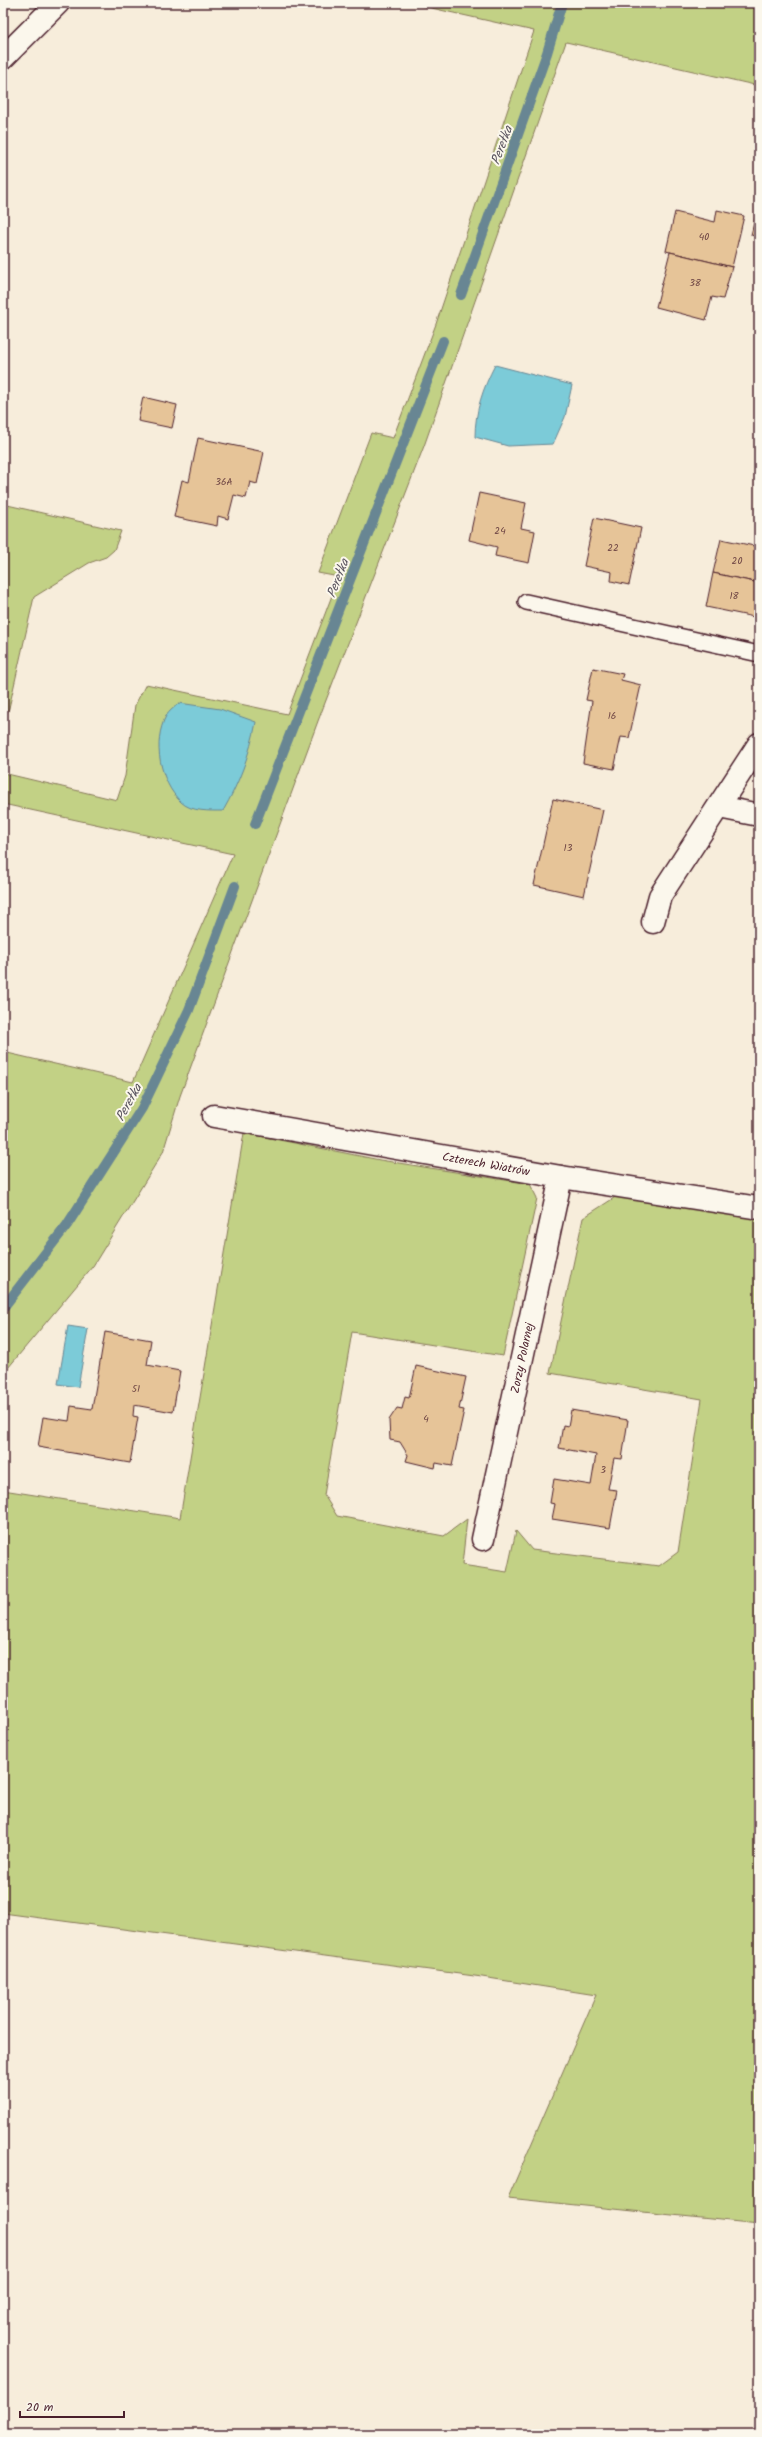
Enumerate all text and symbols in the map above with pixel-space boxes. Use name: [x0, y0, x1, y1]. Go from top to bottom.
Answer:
water label: Perełka: [486, 122, 519, 168]
house number: 40: [699, 229, 709, 245]
house number: 38: [689, 275, 702, 291]
house number: 36A: [215, 474, 233, 490]
house number: 24: [494, 523, 506, 539]
house number: 22: [607, 540, 619, 556]
house number: 20: [732, 553, 742, 569]
water label: Perełka: [321, 555, 356, 601]
house number: 18: [729, 588, 740, 604]
house number: 16: [608, 708, 616, 724]
house number: 13: [564, 840, 573, 856]
water label: Perełka: [110, 1079, 149, 1125]
street label: Czterech Wiatrów: [441, 1147, 532, 1182]
street label: Zorzy Polarnej: [506, 1320, 539, 1395]
house number: 51: [132, 1381, 140, 1397]
house number: 4: [423, 1411, 429, 1427]
house number: 3: [600, 1462, 606, 1478]
scale bar: [20, 2393, 124, 2419]
text: 20 m: [26, 2398, 54, 2417]

